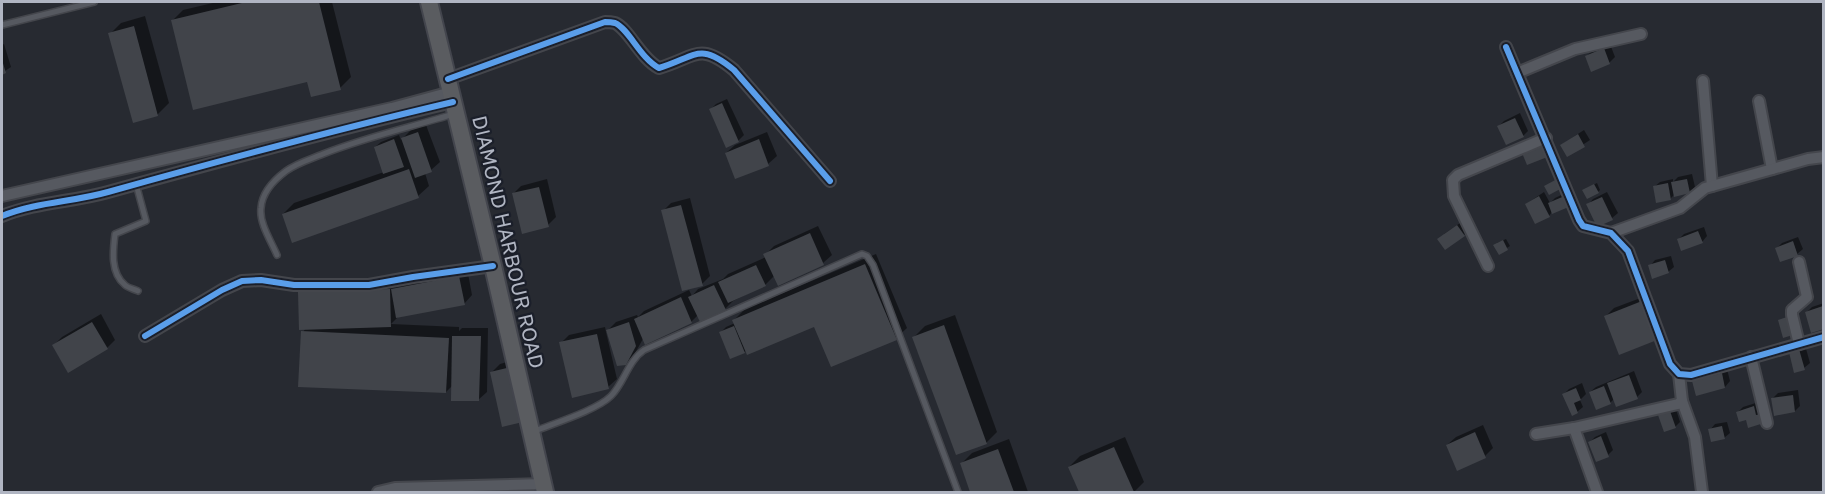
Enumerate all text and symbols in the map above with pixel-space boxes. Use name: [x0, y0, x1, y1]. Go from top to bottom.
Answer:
street label: DIAMOND HARBOUR ROAD: [468, 113, 550, 371]

